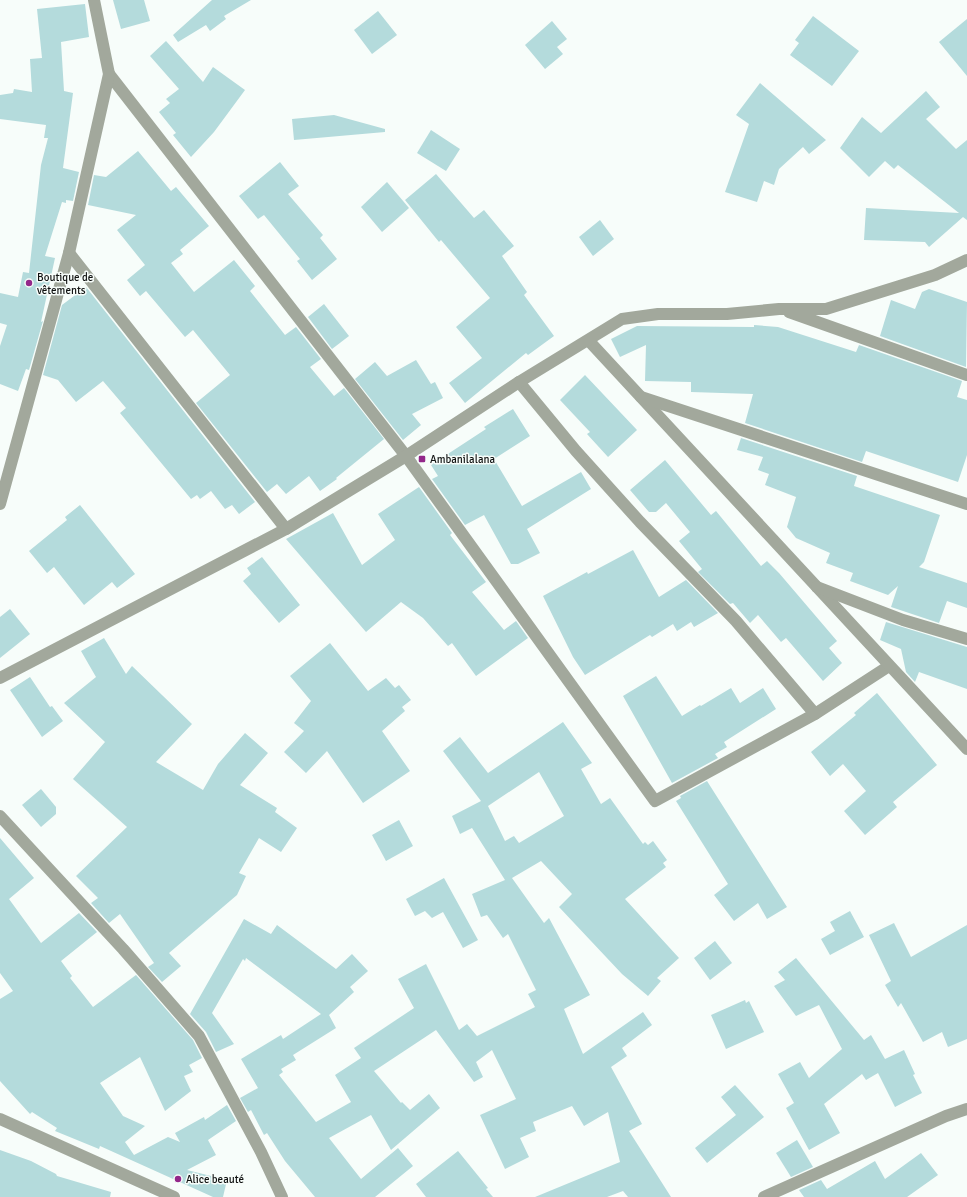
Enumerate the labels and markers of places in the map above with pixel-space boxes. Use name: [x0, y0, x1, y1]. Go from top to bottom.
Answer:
place label: Boutique de vêtements: [37, 271, 93, 297]
marker: Boutique de vêtements: [24, 278, 34, 288]
place label: Ambanilalana: [430, 453, 496, 466]
marker: Ambanilalana: [417, 454, 427, 464]
place label: Alice beauté: [186, 1173, 244, 1186]
marker: Alice beauté: [173, 1174, 183, 1184]

